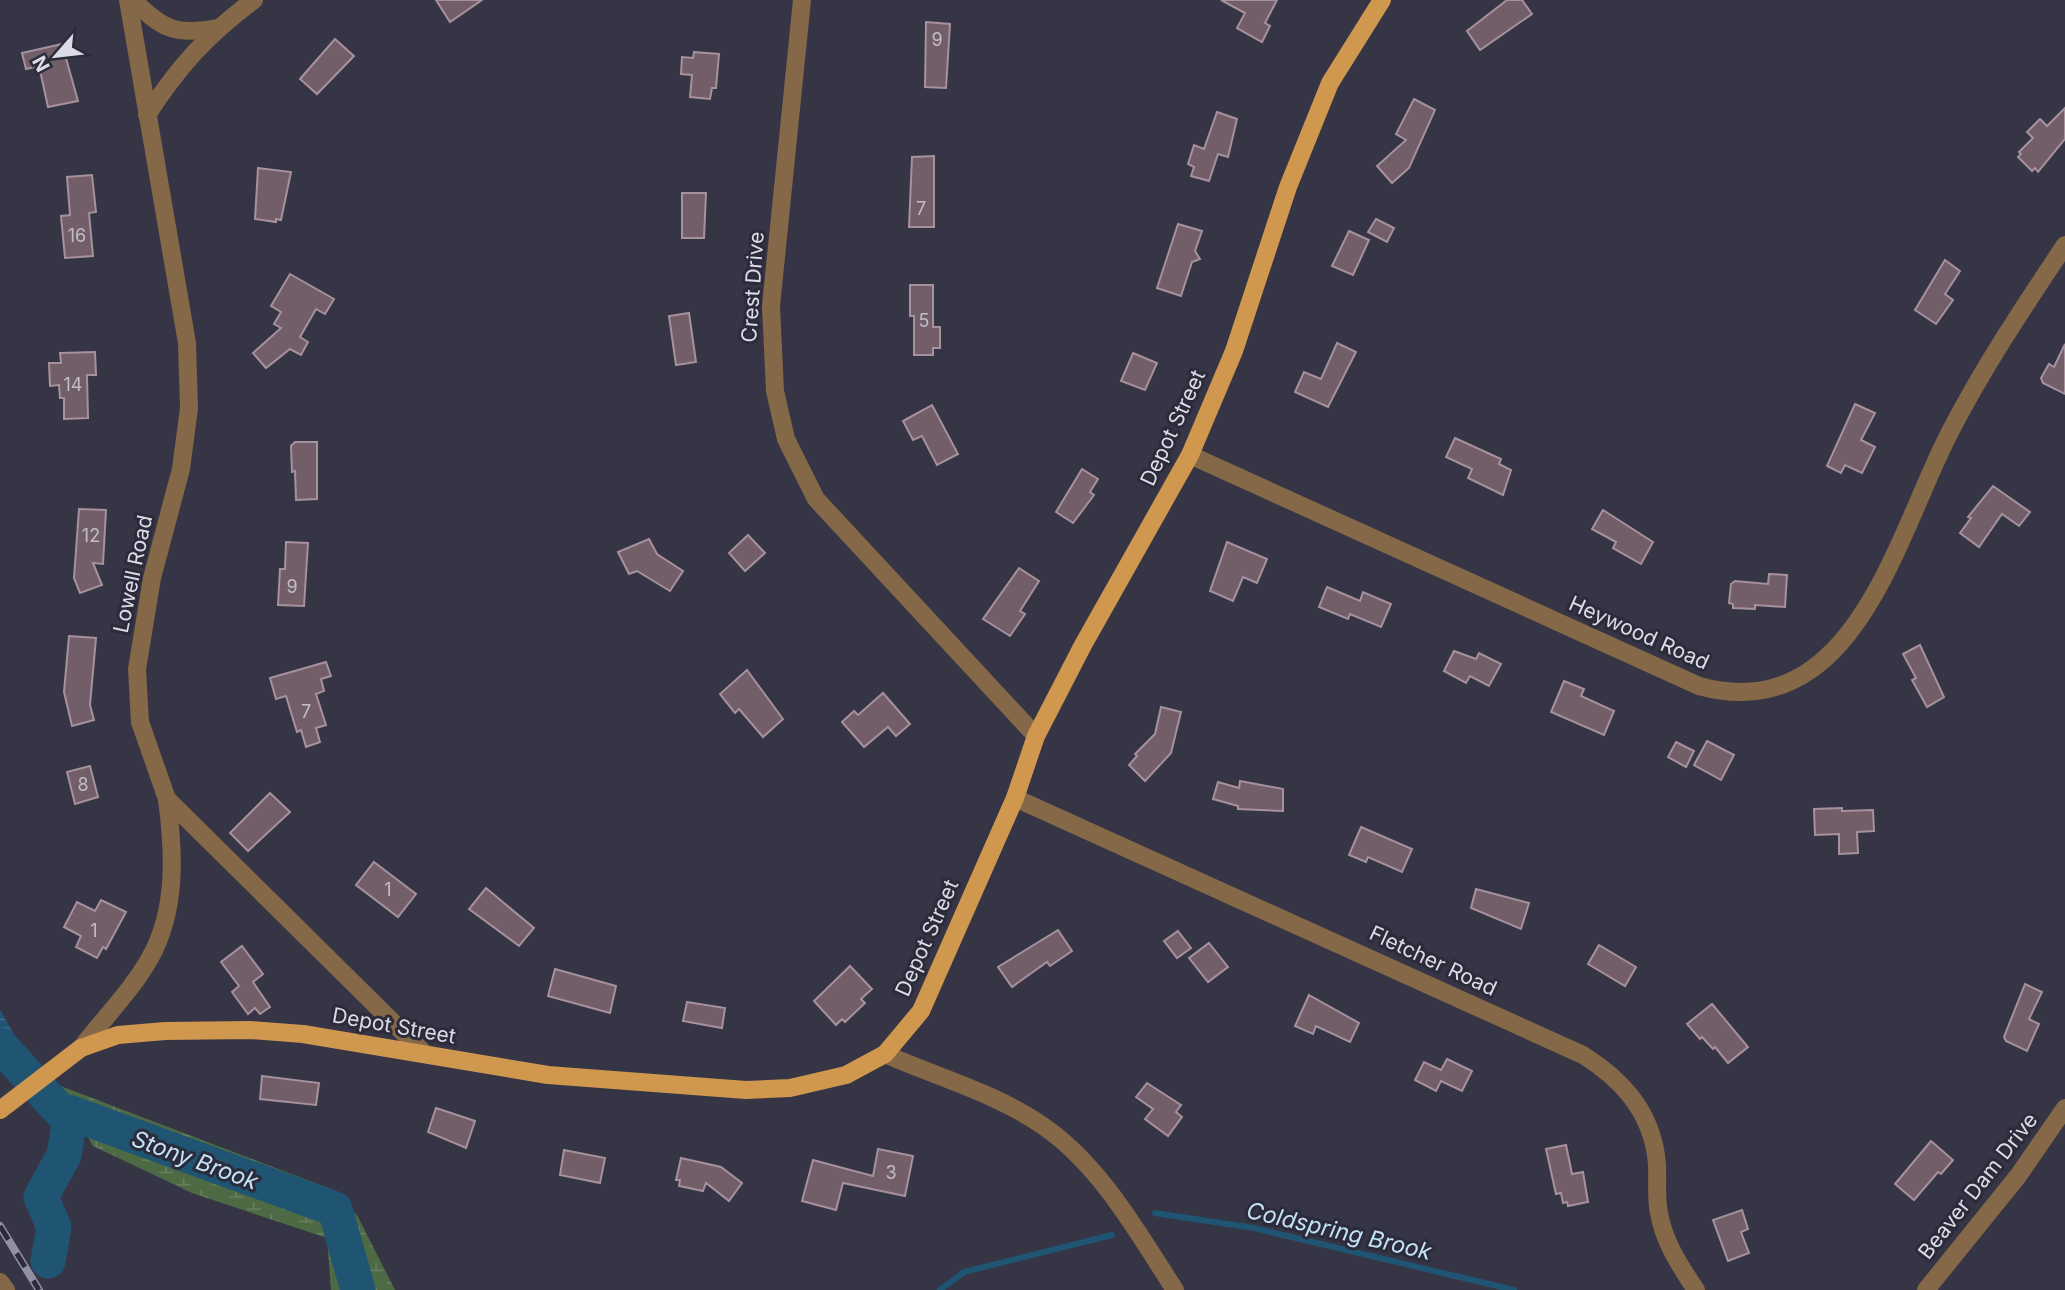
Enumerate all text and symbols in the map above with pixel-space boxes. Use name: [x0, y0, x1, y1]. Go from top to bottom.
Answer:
north arrow: [21, 21, 91, 91]
house number: 9: [931, 29, 943, 50]
text: N: [28, 52, 55, 76]
house number: 7: [916, 198, 926, 219]
house number: 16: [68, 225, 86, 246]
street label: Crest Drive: [736, 231, 769, 343]
house number: 5: [919, 310, 929, 331]
street label: Depot Street: [1135, 366, 1210, 490]
house number: 14: [64, 374, 82, 395]
street label: Lowell Road: [108, 513, 157, 635]
house number: 12: [82, 525, 100, 546]
house number: 9: [286, 576, 298, 597]
street label: Heywood Road: [1565, 590, 1713, 675]
house number: 7: [301, 701, 311, 722]
house number: 8: [77, 774, 89, 795]
street label: Depot Street: [890, 876, 963, 1000]
house number: 1: [384, 879, 392, 900]
house number: 1: [90, 920, 98, 941]
street label: Fletcher Road: [1366, 920, 1501, 1001]
street label: Depot Street: [330, 1002, 458, 1049]
street label: Beaver Dam Drive: [1913, 1108, 2042, 1264]
water label: Stony Brook: [128, 1124, 262, 1196]
house number: 3: [885, 1162, 897, 1183]
water label: Coldspring Brook: [1244, 1196, 1435, 1266]

